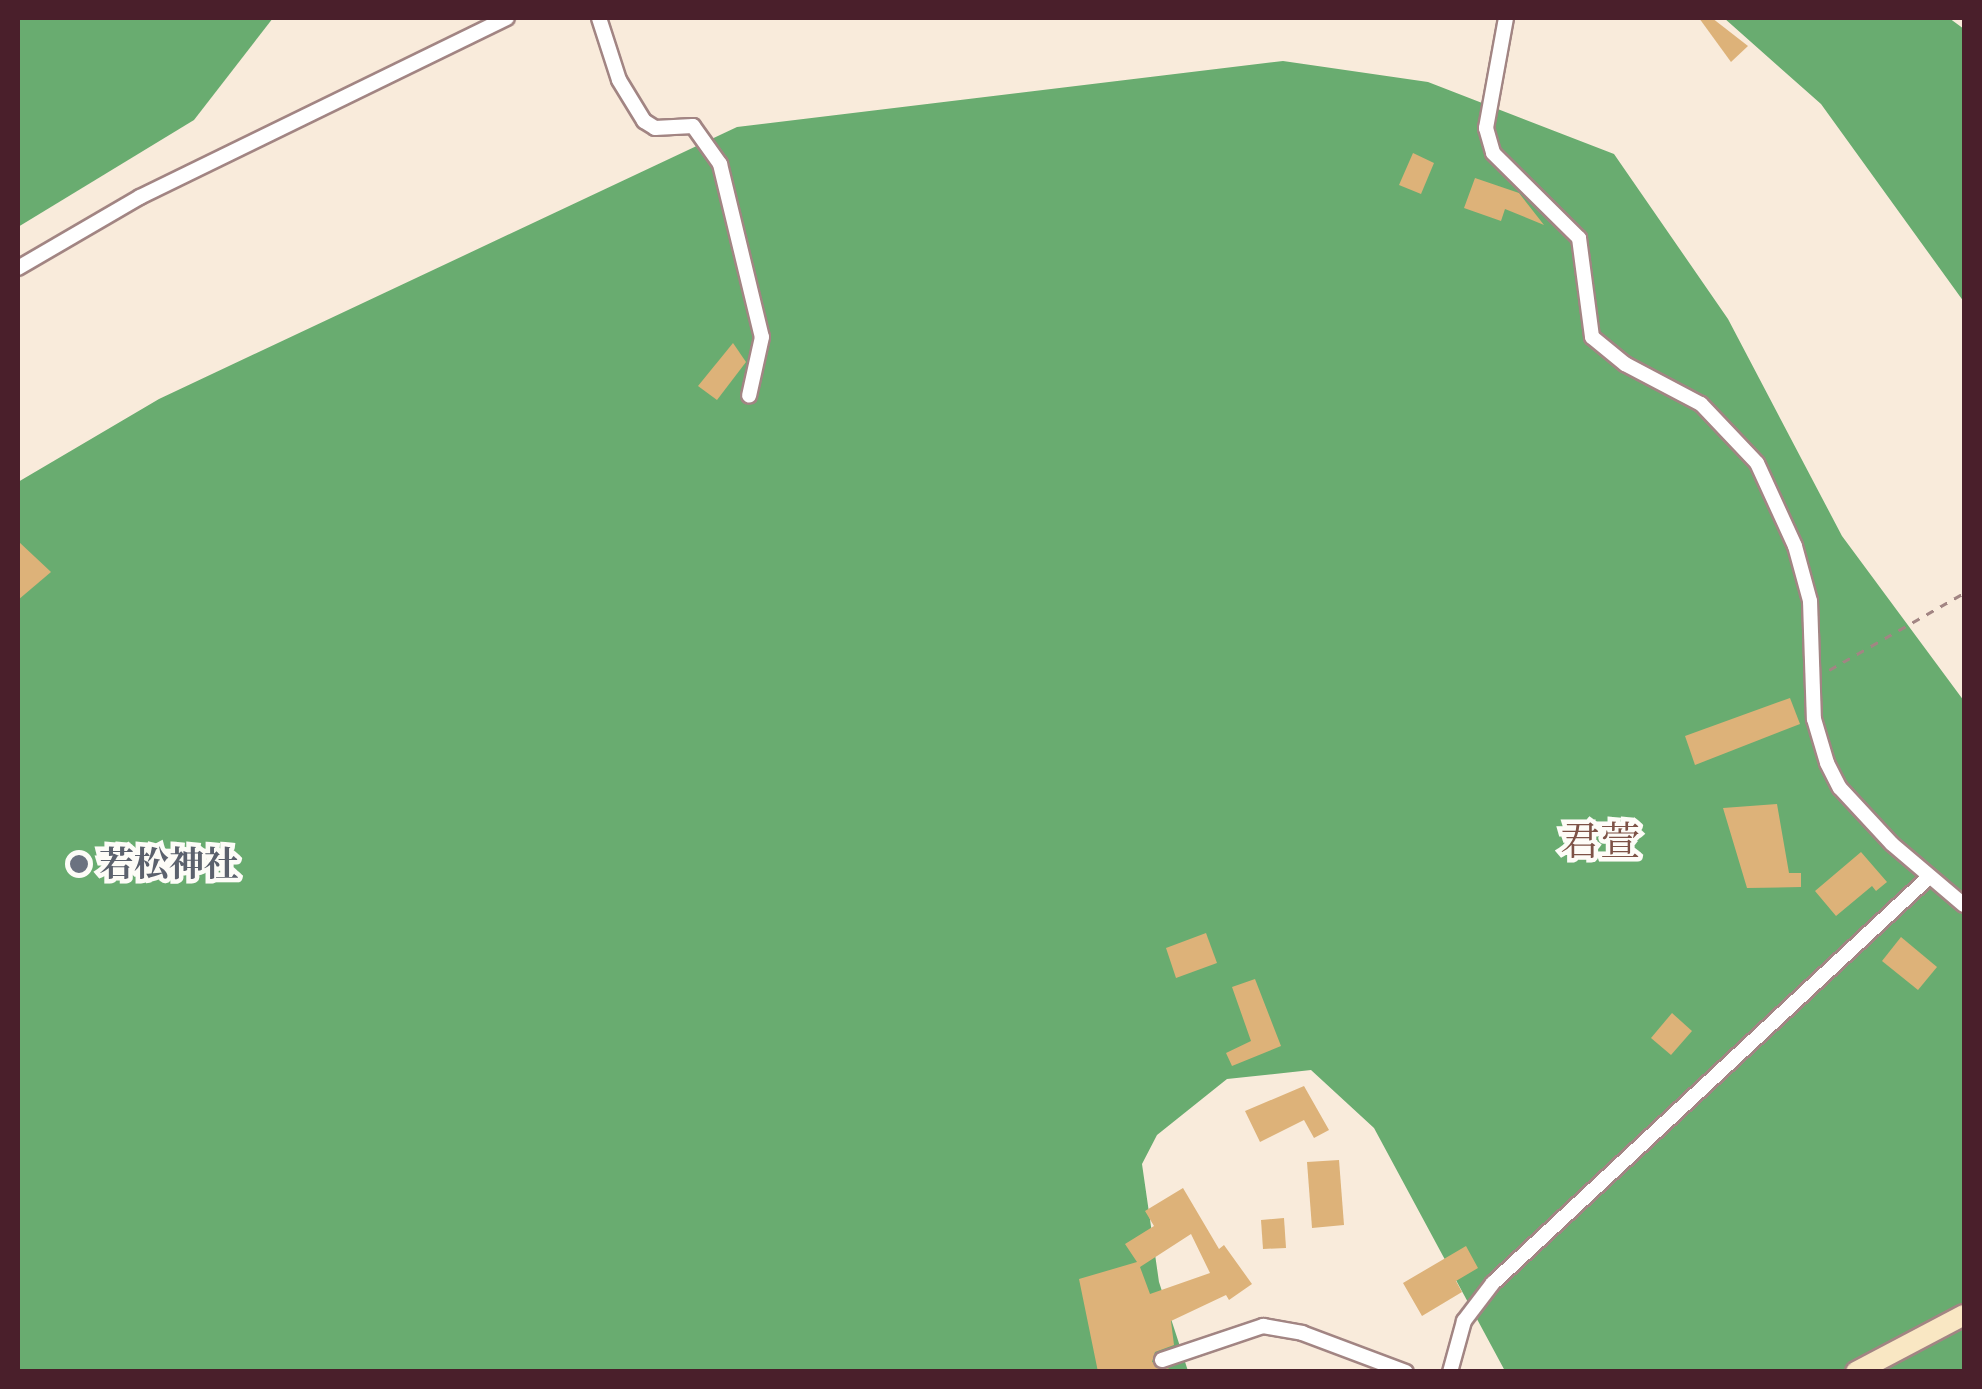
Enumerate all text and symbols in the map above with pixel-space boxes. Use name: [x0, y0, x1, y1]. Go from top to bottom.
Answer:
district label: 君萱: [1560, 817, 1640, 865]
place label: 若松神社: [99, 843, 239, 885]
marker: 若松神社: [68, 853, 90, 875]

